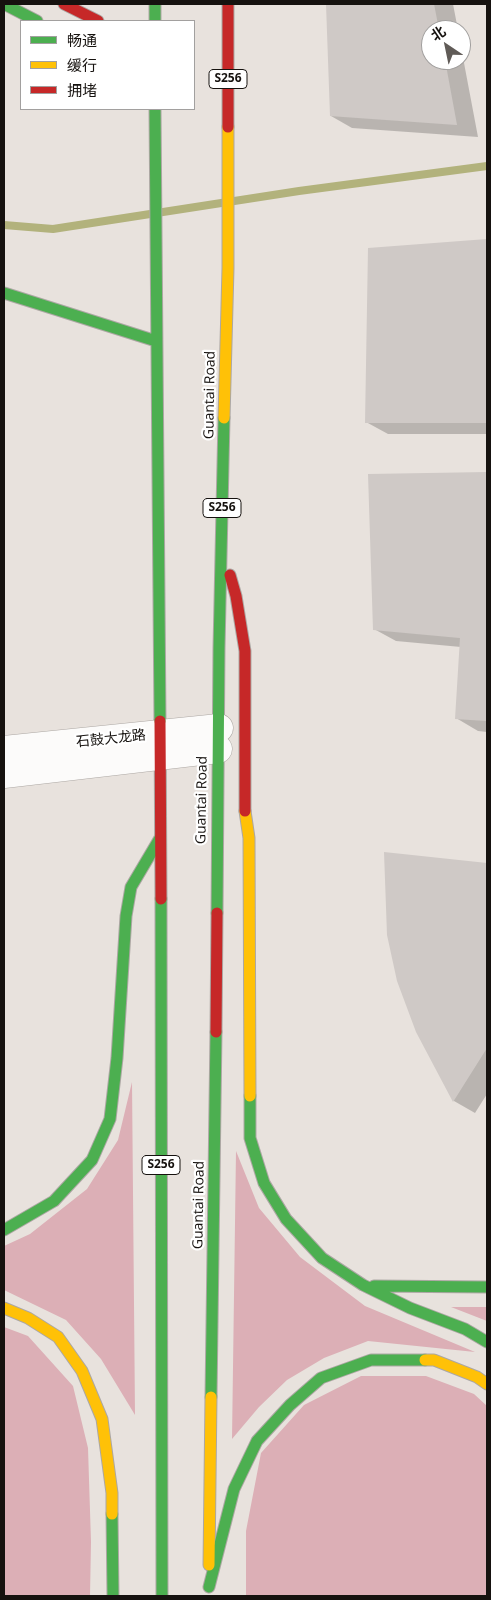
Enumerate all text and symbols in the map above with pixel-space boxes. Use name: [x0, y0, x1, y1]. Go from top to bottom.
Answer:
legend: [20, 20, 195, 110]
north arrow: [421, 20, 471, 70]
text: 北: [427, 21, 449, 45]
text: 畅通: [67, 30, 97, 50]
text: 缓行: [67, 55, 97, 75]
road number: S256: [209, 70, 247, 88]
text: 拥堵: [67, 80, 97, 100]
street label: Guantai Road: [201, 351, 219, 439]
road number: S256: [203, 498, 241, 518]
street label: 石鼓大龙路: [75, 727, 147, 751]
street label: Guantai Road: [193, 756, 211, 844]
road number: S256: [142, 1156, 180, 1174]
street label: Guantai Road: [190, 1161, 208, 1249]

